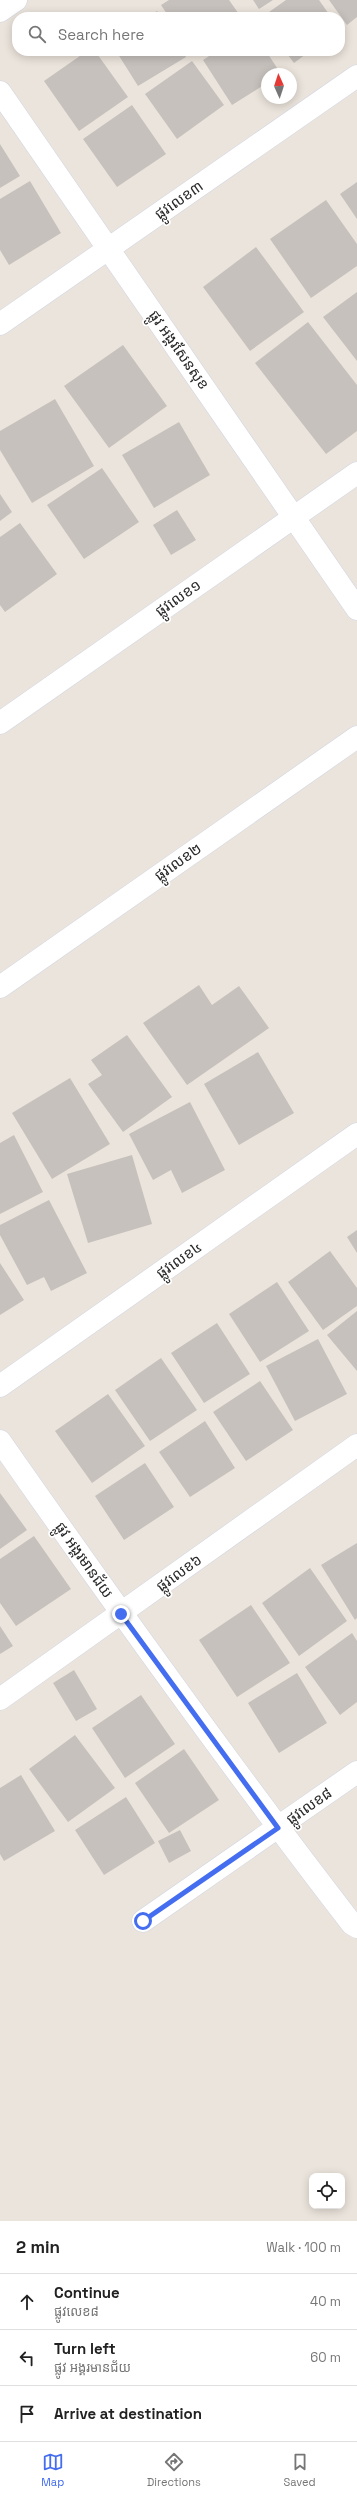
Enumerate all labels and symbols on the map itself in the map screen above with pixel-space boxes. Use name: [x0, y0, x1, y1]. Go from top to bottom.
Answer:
north arrow: [261, 68, 297, 104]
street label: ផ្លូវលេខ៣: [151, 176, 209, 227]
street label: ផ្លូវ អង្គរសែនសុខ: [141, 306, 214, 396]
street label: ផ្លូវលេខ១: [151, 575, 207, 624]
street label: ផ្លូវលេខ២: [150, 838, 208, 888]
street label: ផ្លូវលេខ៤: [152, 1237, 208, 1286]
street label: ផ្លូវ អង្គរមានជ័យ: [48, 1518, 118, 1604]
street label: ផ្លូវលេខ៦: [152, 1550, 208, 1599]
route end: [112, 1605, 130, 1623]
street label: ផ្លូវលេខ៨: [282, 1783, 338, 1832]
route start: [134, 1912, 152, 1930]

